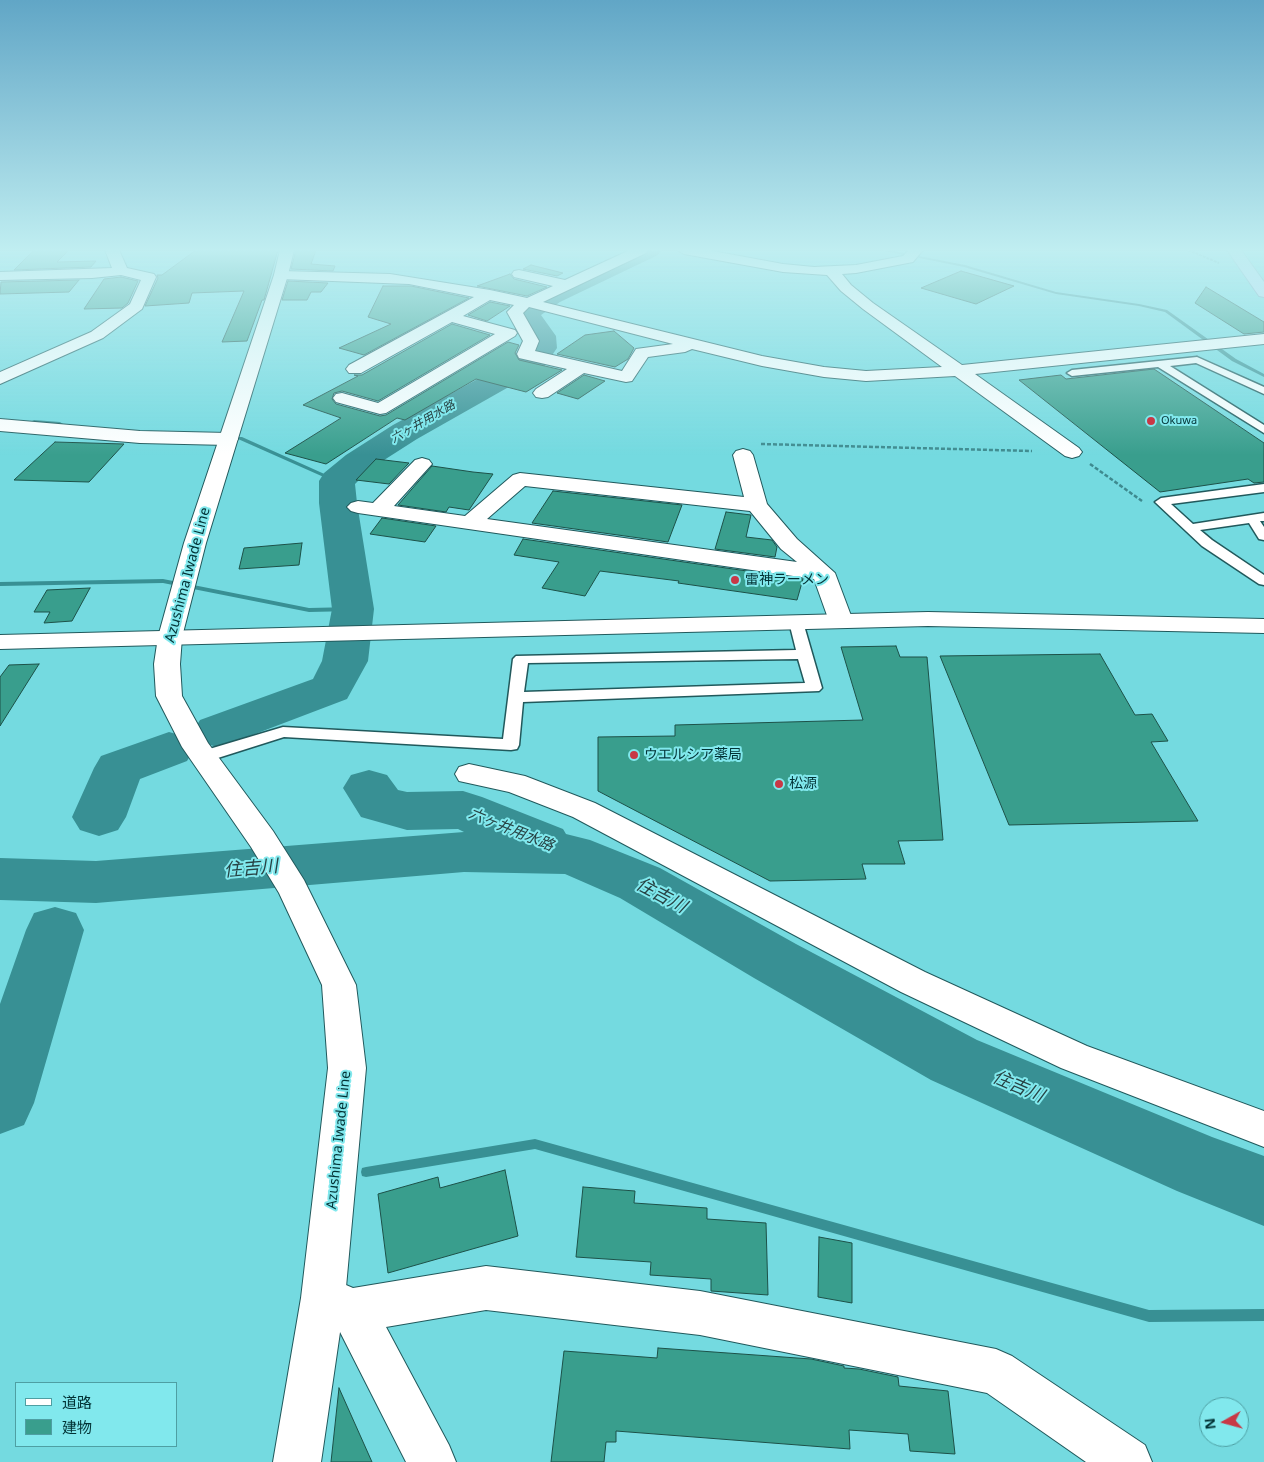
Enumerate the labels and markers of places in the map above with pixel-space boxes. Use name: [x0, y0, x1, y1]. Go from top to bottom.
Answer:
place label: Okuwa: [1161, 414, 1197, 428]
marker: Okuwa: [1145, 415, 1157, 427]
place label: 雷神ラーメン: [745, 572, 829, 588]
marker: 雷神ラーメン: [729, 574, 741, 586]
place label: ウエルシア薬局: [644, 747, 742, 763]
marker: ウエルシア薬局: [628, 749, 640, 761]
place label: 松源: [789, 776, 817, 792]
marker: 松源: [773, 778, 785, 790]

